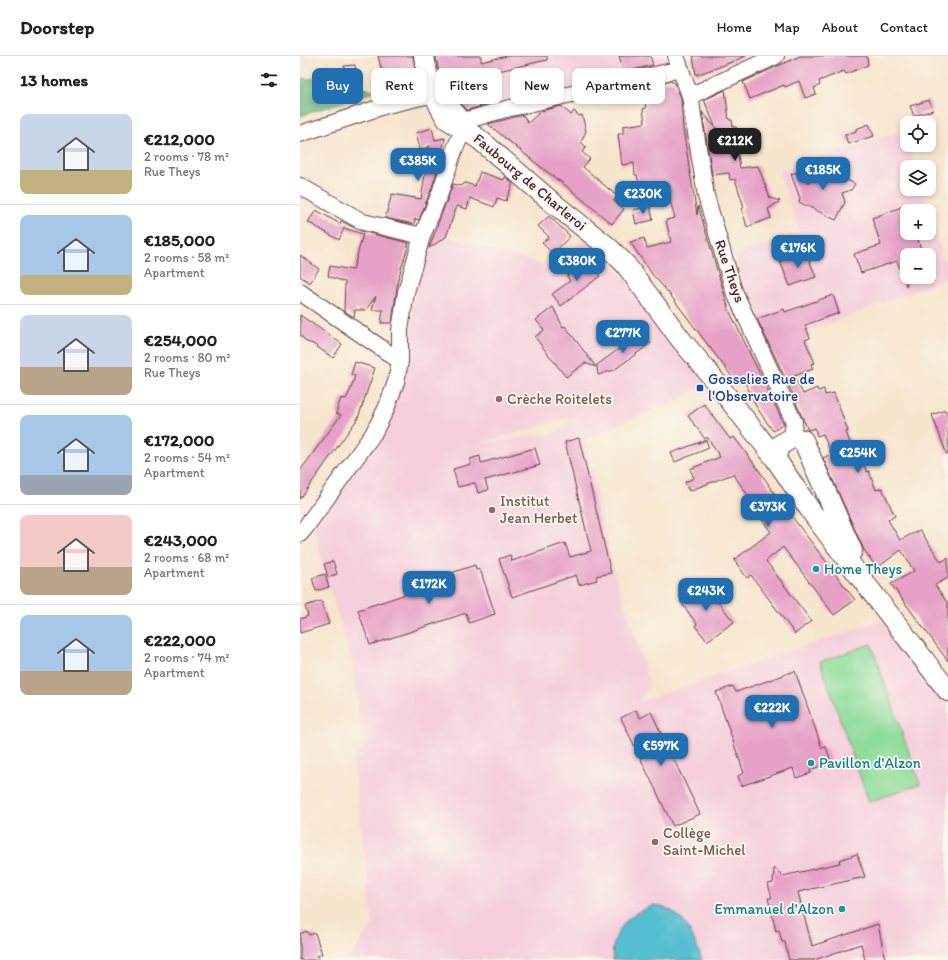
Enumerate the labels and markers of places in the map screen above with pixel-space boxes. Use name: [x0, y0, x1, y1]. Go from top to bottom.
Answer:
pin: €212K: [707, 128, 763, 162]
pin: €385K: [390, 148, 446, 182]
pin: €185K: [795, 157, 851, 191]
pin: €230K: [615, 181, 671, 215]
pin: €176K: [770, 235, 826, 269]
pin: €380K: [549, 248, 605, 282]
pin: €277K: [595, 320, 651, 354]
place label: Gosselies Rue de l'Observatoire: [708, 370, 815, 405]
marker: Gosselies Rue de l'Observatoire: [695, 383, 705, 393]
place label: Crèche Roitelets: [507, 390, 612, 408]
marker: Crèche Roitelets: [494, 394, 504, 404]
pin: €254K: [830, 440, 886, 474]
place label: Institut Jean Herbet: [500, 492, 578, 527]
pin: €373K: [740, 494, 796, 528]
marker: Institut Jean Herbet: [487, 505, 497, 515]
place label: Home Theys: [824, 560, 903, 578]
marker: Home Theys: [811, 564, 821, 574]
pin: €172K: [401, 571, 457, 605]
pin: €243K: [678, 578, 734, 612]
pin: €222K: [744, 695, 800, 729]
pin: €597K: [633, 733, 689, 767]
place label: Pavillon d'Alzon: [819, 754, 921, 772]
marker: Pavillon d'Alzon: [806, 758, 816, 768]
place label: Collège Saint-Michel: [663, 824, 746, 859]
marker: Collège Saint-Michel: [650, 837, 660, 847]
place label: Emmanuel d'Alzon: [714, 900, 834, 918]
marker: Emmanuel d'Alzon: [837, 904, 847, 914]

